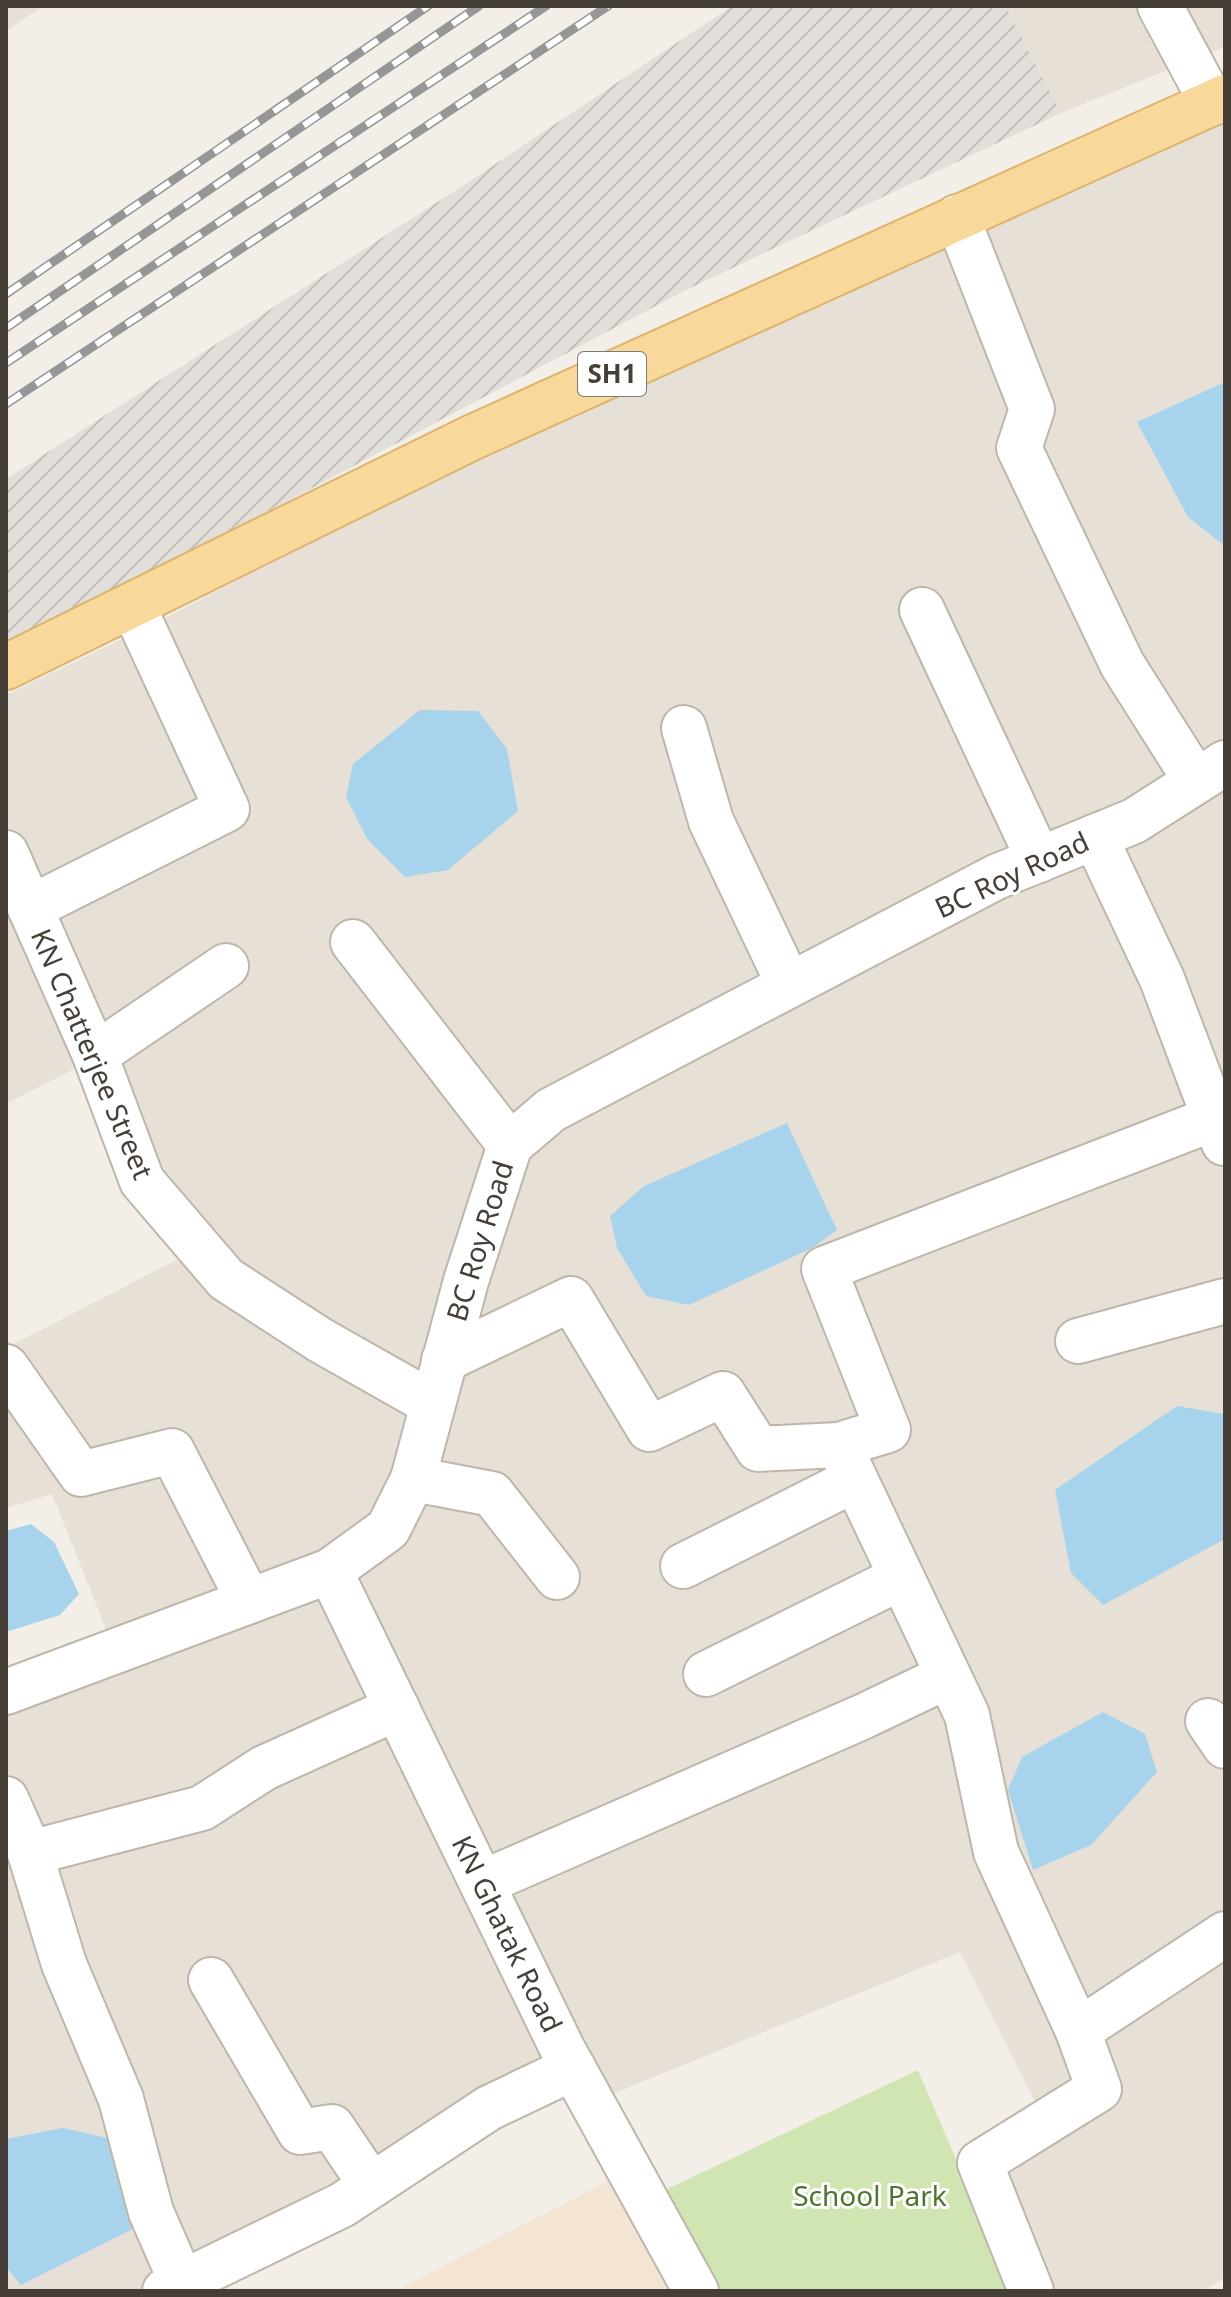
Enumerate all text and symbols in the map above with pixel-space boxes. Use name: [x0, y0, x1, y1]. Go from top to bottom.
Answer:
road number: SH1: [578, 352, 646, 396]
street label: BC Roy Road: [928, 822, 1095, 926]
street label: KN Chatterjee Street: [23, 923, 163, 1185]
street label: BC Roy Road: [437, 1156, 521, 1326]
street label: KN Ghatak Road: [444, 1829, 572, 2038]
park label: School Park: [793, 2176, 947, 2214]

